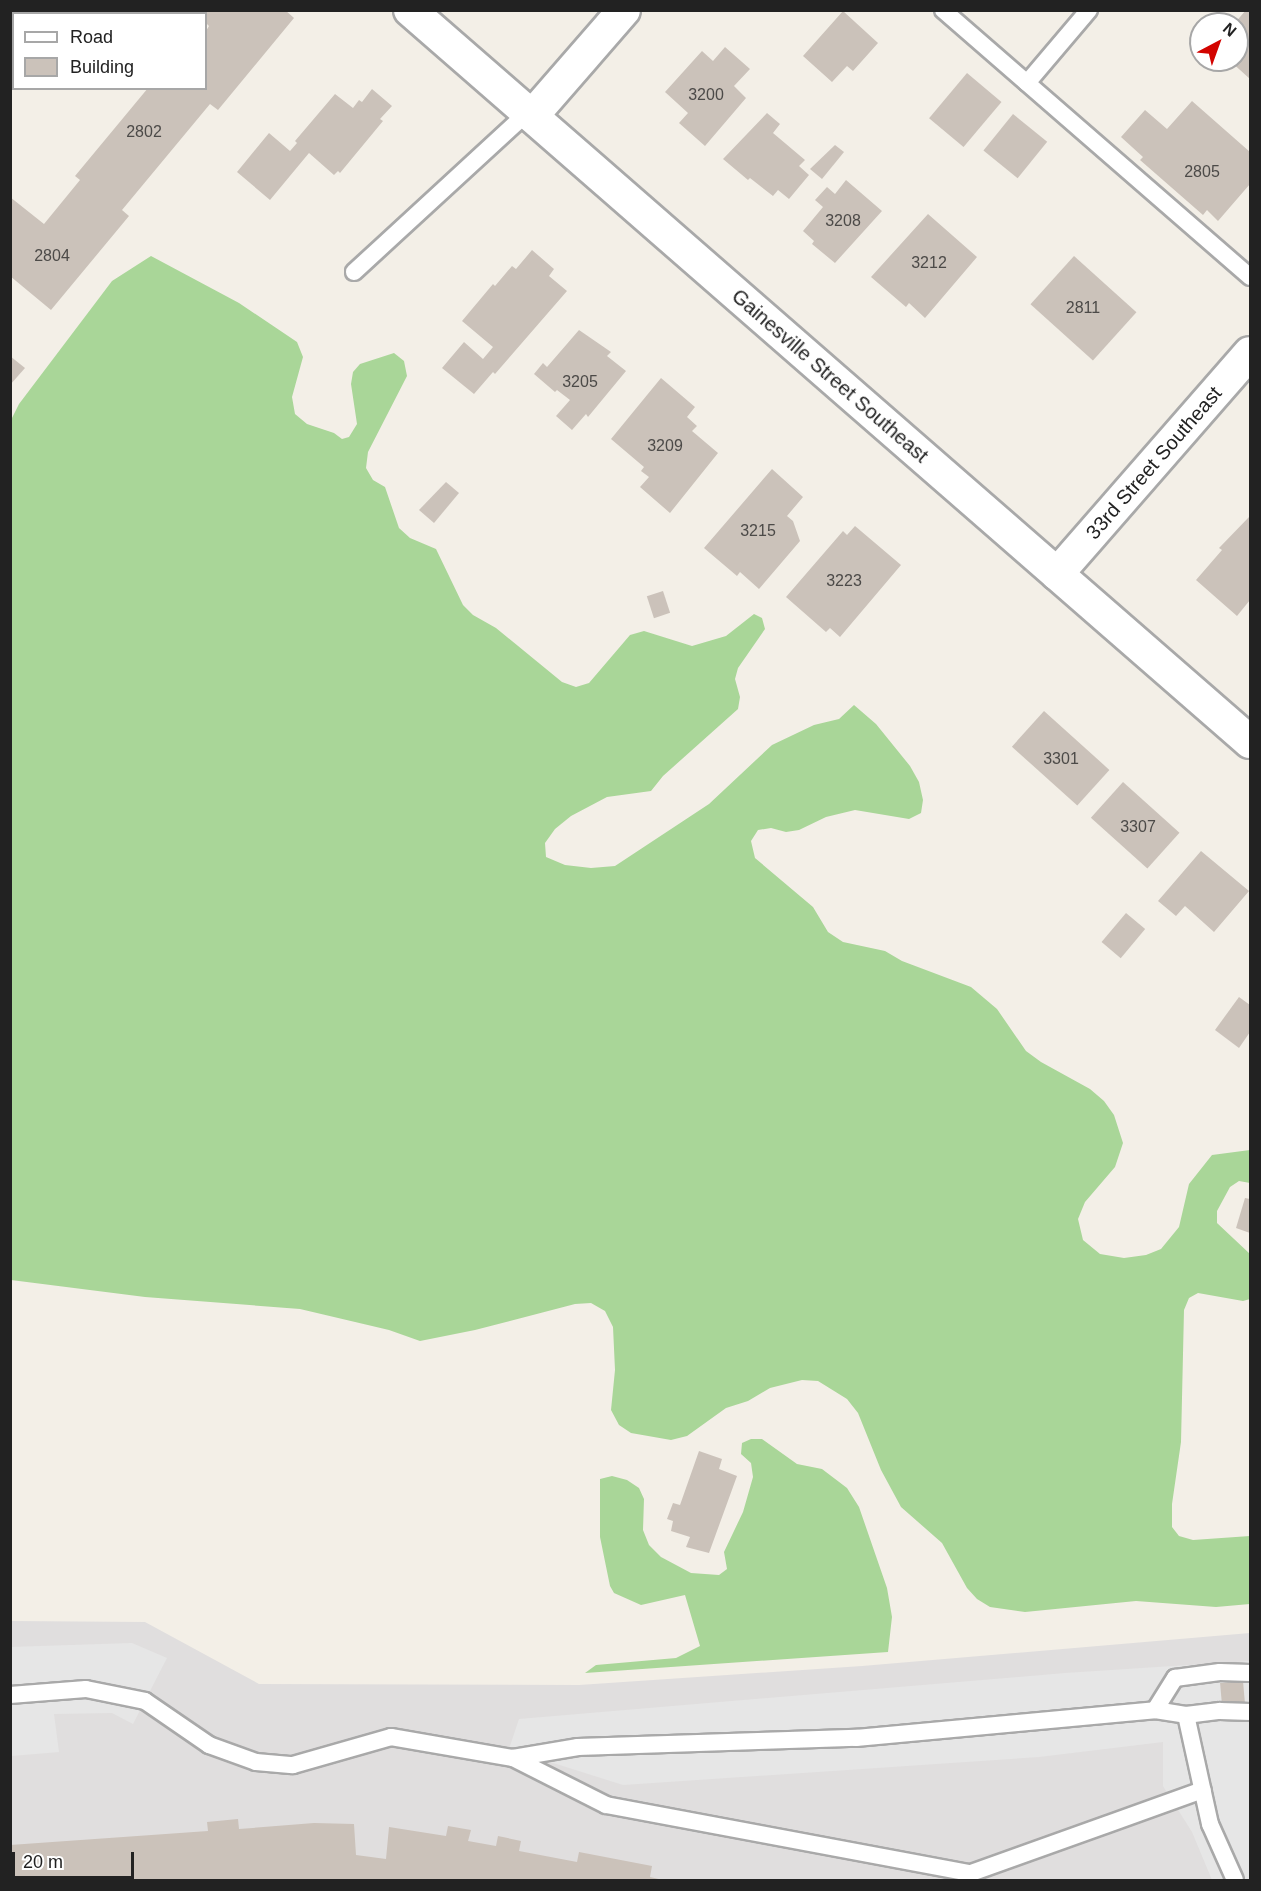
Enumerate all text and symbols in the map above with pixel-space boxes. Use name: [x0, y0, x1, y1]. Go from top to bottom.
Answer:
legend: [12, 12, 207, 90]
north arrow: [1189, 12, 1249, 72]
text: N: [1220, 19, 1240, 40]
text: Road: [70, 27, 113, 47]
text: Building: [70, 57, 134, 77]
house number: 3200: [688, 85, 724, 105]
house number: 2802: [126, 122, 162, 142]
house number: 2805: [1184, 162, 1220, 182]
house number: 3208: [825, 211, 861, 231]
house number: 2804: [34, 246, 70, 266]
house number: 3212: [911, 253, 947, 273]
street label: Gainesville Street Southeast: [727, 284, 933, 468]
house number: 2811: [1066, 298, 1100, 318]
house number: 3205: [562, 372, 598, 392]
street label: 33rd Street Southeast: [1081, 382, 1227, 544]
house number: 3209: [647, 436, 683, 456]
house number: 3215: [740, 521, 776, 541]
house number: 3223: [826, 571, 862, 591]
house number: 3301: [1043, 749, 1079, 769]
house number: 3307: [1120, 817, 1156, 837]
scale bar: [15, 1840, 136, 1878]
text: 20 m: [23, 1852, 63, 1872]

